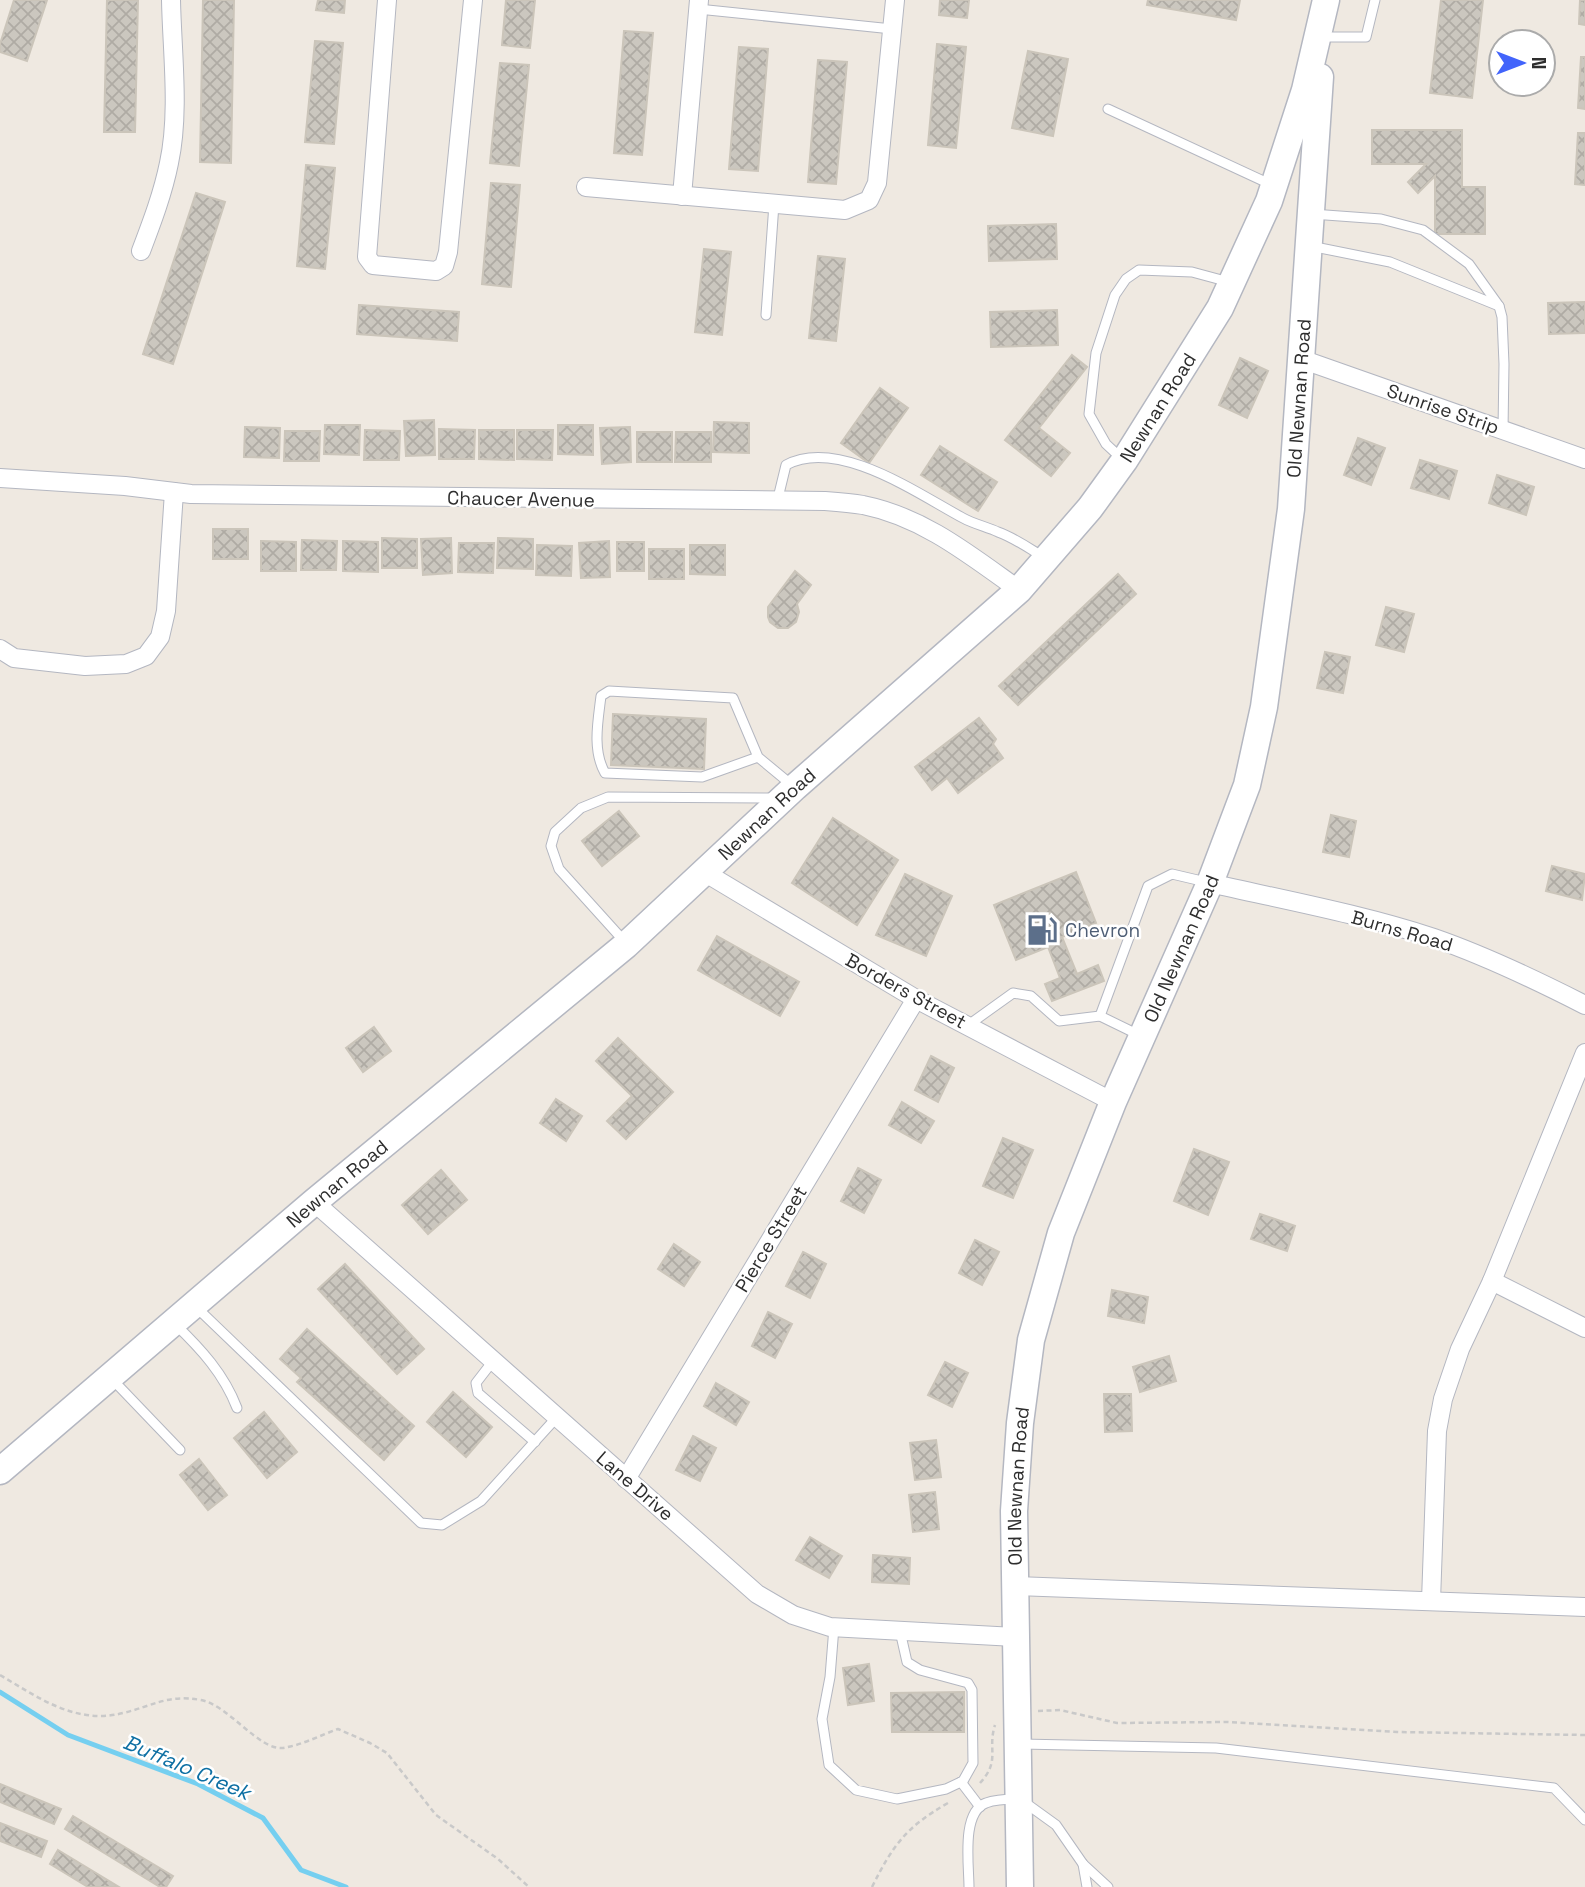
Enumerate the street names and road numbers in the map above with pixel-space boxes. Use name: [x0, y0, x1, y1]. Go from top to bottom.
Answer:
street label: Old Newnan Road: [1281, 318, 1316, 479]
street label: Newnan Road: [1114, 348, 1201, 467]
street label: Sunrise Strip: [1383, 378, 1503, 440]
street label: Chaucer Avenue: [447, 485, 595, 513]
street label: Newnan Road: [712, 762, 821, 865]
street label: Old Newnan Road: [1137, 871, 1225, 1026]
street label: Burns Road: [1348, 905, 1456, 957]
street label: Borders Street: [841, 947, 971, 1035]
street label: Newnan Road: [281, 1134, 393, 1233]
street label: Pierce Street: [729, 1181, 813, 1297]
street label: Old Newnan Road: [1001, 1405, 1035, 1566]
street label: Lane Drive: [591, 1446, 679, 1526]

